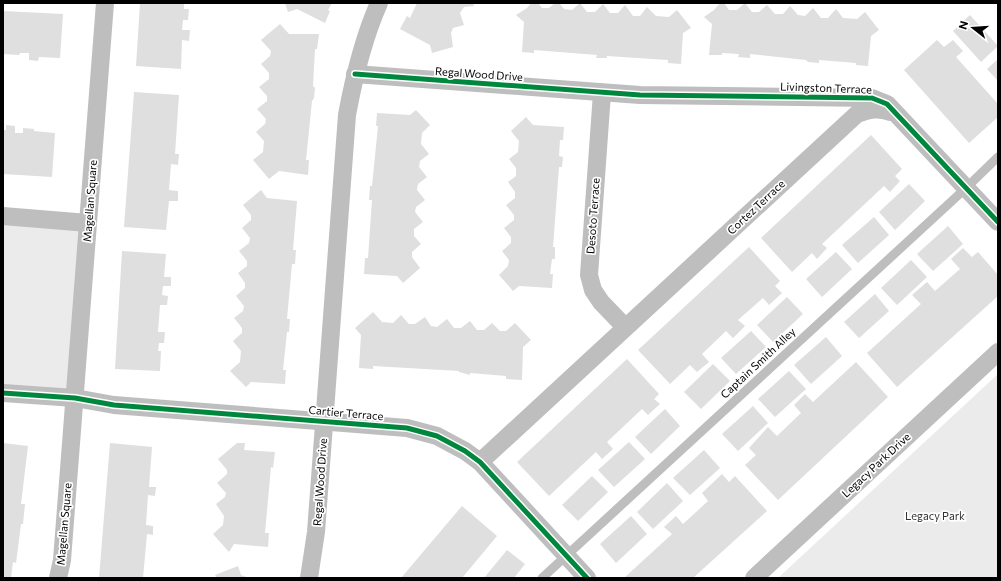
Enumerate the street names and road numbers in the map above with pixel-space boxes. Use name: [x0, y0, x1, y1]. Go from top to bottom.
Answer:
street label: Regal Wood Drive: [435, 64, 524, 83]
street label: Livingston Terrace: [780, 79, 872, 96]
street label: Magellan Square: [80, 159, 99, 243]
street label: Desoto Terrace: [583, 177, 602, 254]
street label: Cortez Terrace: [724, 177, 787, 237]
street label: Captain Smith Alley: [718, 324, 798, 401]
street label: Cartier Terrace: [308, 403, 384, 422]
street label: Legacy Park Drive: [839, 430, 913, 500]
street label: Regal Wood Drive: [310, 437, 329, 526]
street label: Magellan Square: [53, 482, 74, 566]

